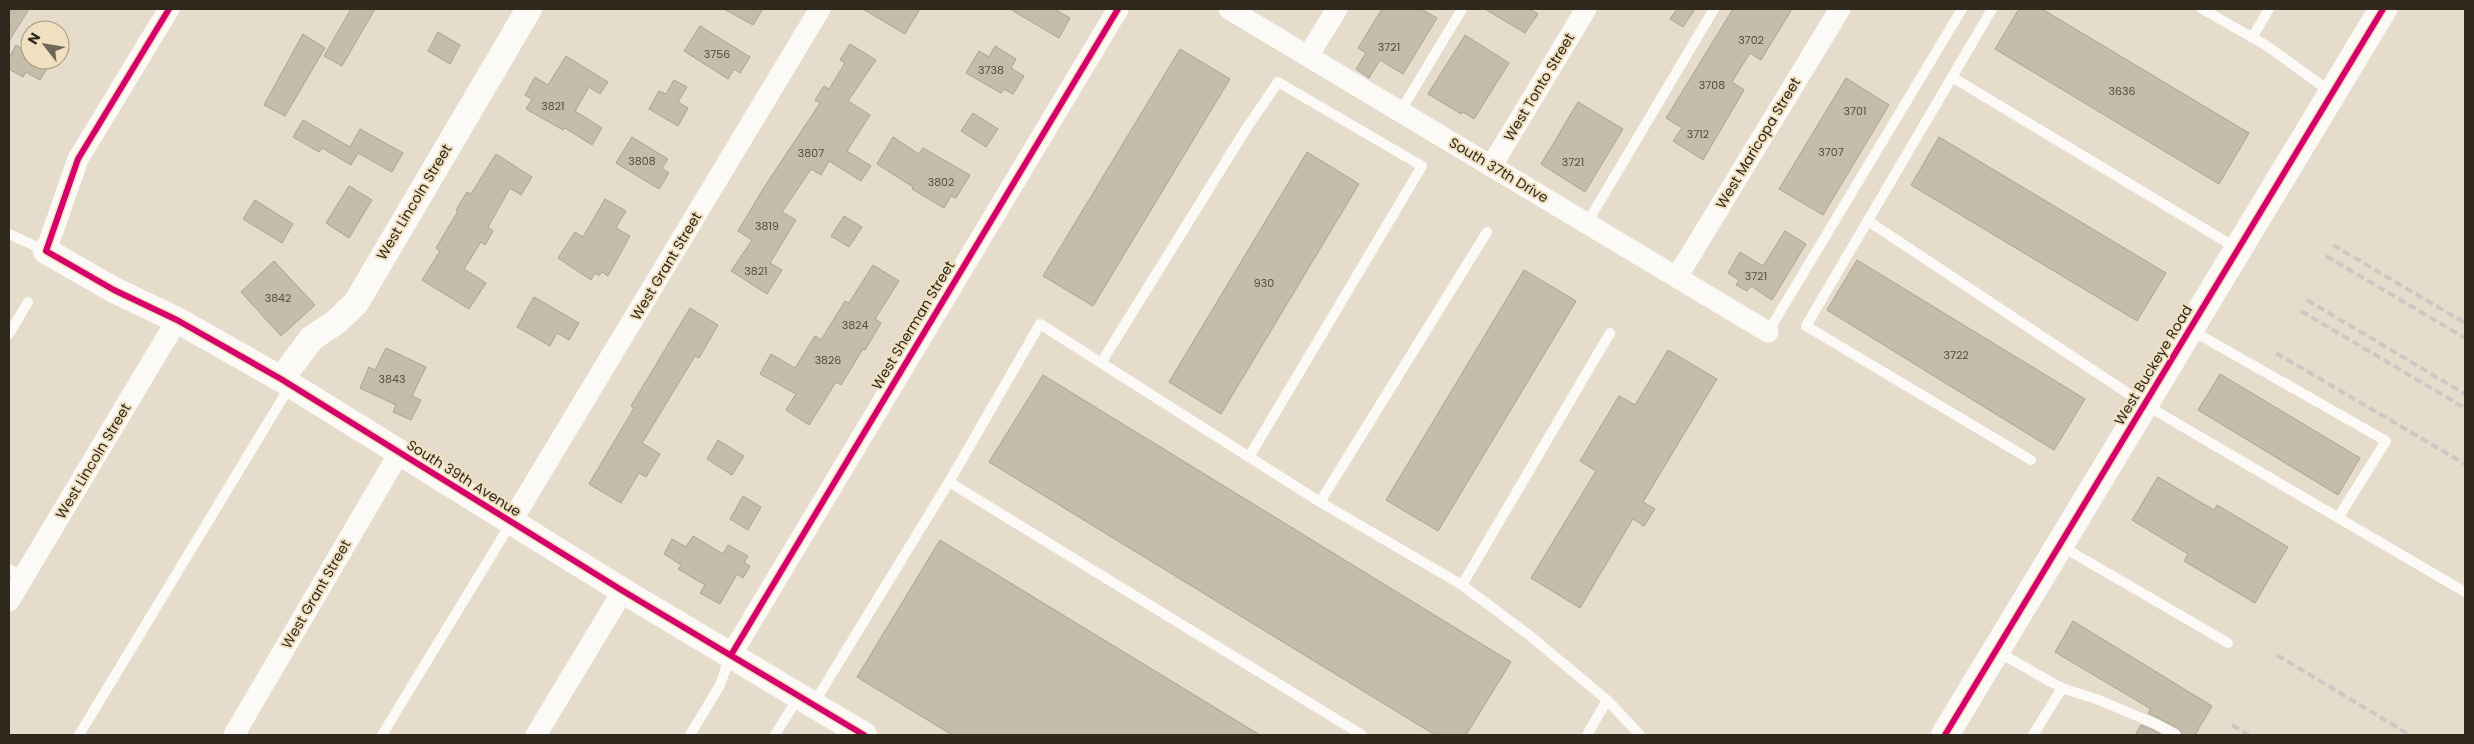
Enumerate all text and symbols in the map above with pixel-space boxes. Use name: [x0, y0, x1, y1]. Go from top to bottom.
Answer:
north arrow: [20, 20, 70, 70]
text: N: [23, 29, 45, 48]
street label: West Tonto Street: [1499, 29, 1579, 145]
house number: 3702: [1738, 32, 1764, 48]
house number: 3721: [1378, 39, 1400, 55]
house number: 3756: [704, 46, 730, 62]
house number: 3738: [978, 62, 1004, 78]
street label: West Maricopa Street: [1711, 74, 1805, 212]
house number: 3708: [1699, 77, 1725, 93]
house number: 3636: [2109, 83, 2135, 99]
house number: 3821: [541, 98, 565, 114]
house number: 3701: [1844, 103, 1866, 119]
house number: 3712: [1687, 126, 1709, 142]
street label: South 37th Drive: [1446, 132, 1553, 208]
street label: West Lincoln Street: [372, 140, 456, 264]
house number: 3707: [1818, 144, 1844, 160]
house number: 3807: [798, 145, 824, 161]
house number: 3808: [628, 153, 656, 169]
house number: 3721: [1562, 154, 1584, 170]
house number: 3802: [928, 174, 954, 190]
street label: West Grant Street: [626, 208, 706, 324]
house number: 3819: [755, 218, 779, 234]
street label: West Sherman Street: [867, 257, 959, 393]
house number: 3821: [744, 263, 768, 279]
house number: 3721: [1745, 268, 1767, 284]
house number: 930: [1254, 275, 1274, 291]
house number: 3842: [265, 290, 291, 306]
street label: West Buckeye Road: [2109, 301, 2197, 429]
house number: 3824: [842, 317, 868, 333]
house number: 3722: [1943, 347, 1969, 363]
house number: 3826: [815, 352, 841, 368]
house number: 3843: [379, 371, 405, 387]
street label: West Lincoln Street: [51, 399, 135, 523]
street label: South 39th Avenue: [403, 435, 525, 521]
street label: West Grant Street: [277, 536, 355, 652]

